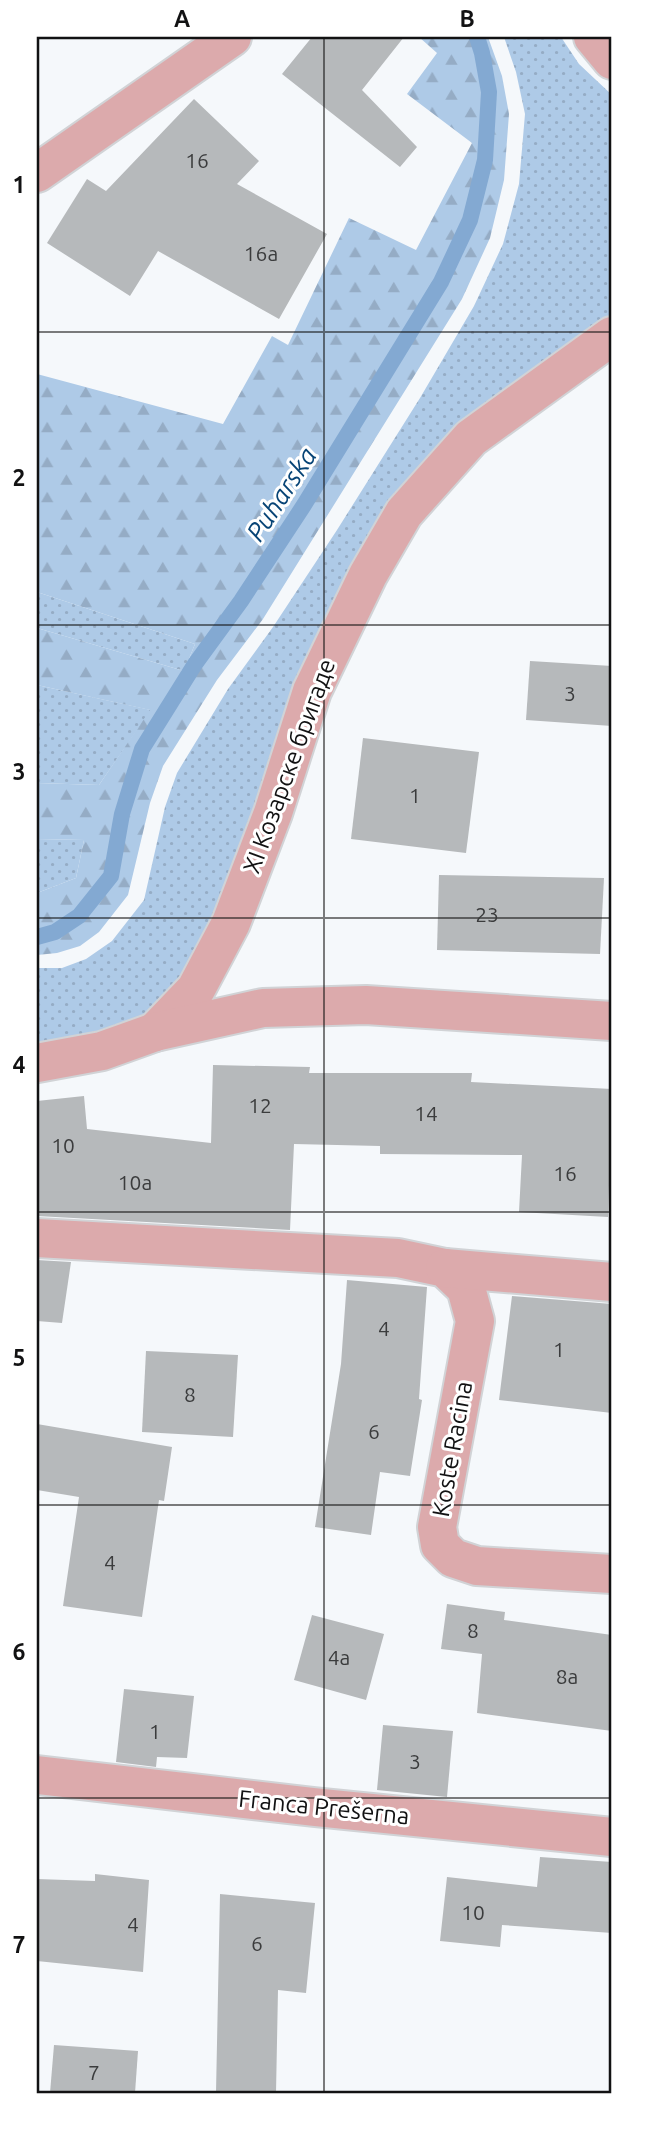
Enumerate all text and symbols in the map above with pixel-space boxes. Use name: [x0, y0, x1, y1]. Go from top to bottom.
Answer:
text: A: [174, 6, 190, 31]
text: B: [459, 6, 475, 31]
house number: 16: [185, 148, 209, 172]
text: 1: [13, 172, 25, 197]
house number: 16a: [244, 241, 278, 265]
water label: Puharska: [240, 442, 322, 546]
text: 2: [13, 465, 25, 490]
street label: XI Козарске бригаде: [238, 655, 340, 877]
house number: 3: [564, 681, 576, 705]
text: 3: [13, 759, 25, 784]
house number: 1: [409, 783, 421, 807]
house number: 23: [475, 902, 499, 926]
text: 4: [13, 1052, 26, 1077]
house number: 12: [248, 1093, 272, 1117]
house number: 14: [414, 1101, 438, 1125]
house number: 10: [51, 1133, 75, 1157]
house number: 16: [553, 1161, 577, 1185]
house number: 10a: [118, 1170, 152, 1194]
house number: 4: [378, 1316, 390, 1340]
house number: 1: [553, 1337, 565, 1361]
text: 5: [13, 1345, 25, 1370]
street label: Koste Racina: [427, 1379, 477, 1519]
house number: 8: [184, 1382, 196, 1406]
house number: 6: [368, 1419, 380, 1443]
house number: 4: [104, 1550, 116, 1574]
house number: 8: [467, 1618, 479, 1642]
text: 6: [13, 1639, 26, 1664]
house number: 4a: [328, 1645, 350, 1669]
house number: 8a: [556, 1664, 578, 1688]
house number: 1: [149, 1719, 161, 1743]
house number: 3: [409, 1749, 421, 1773]
street label: Franca Prešerna: [237, 1785, 411, 1829]
house number: 10: [461, 1900, 485, 1924]
house number: 4: [127, 1912, 139, 1936]
house number: 6: [251, 1931, 263, 1955]
text: 7: [13, 1932, 25, 1957]
house number: 7: [88, 2060, 100, 2084]

